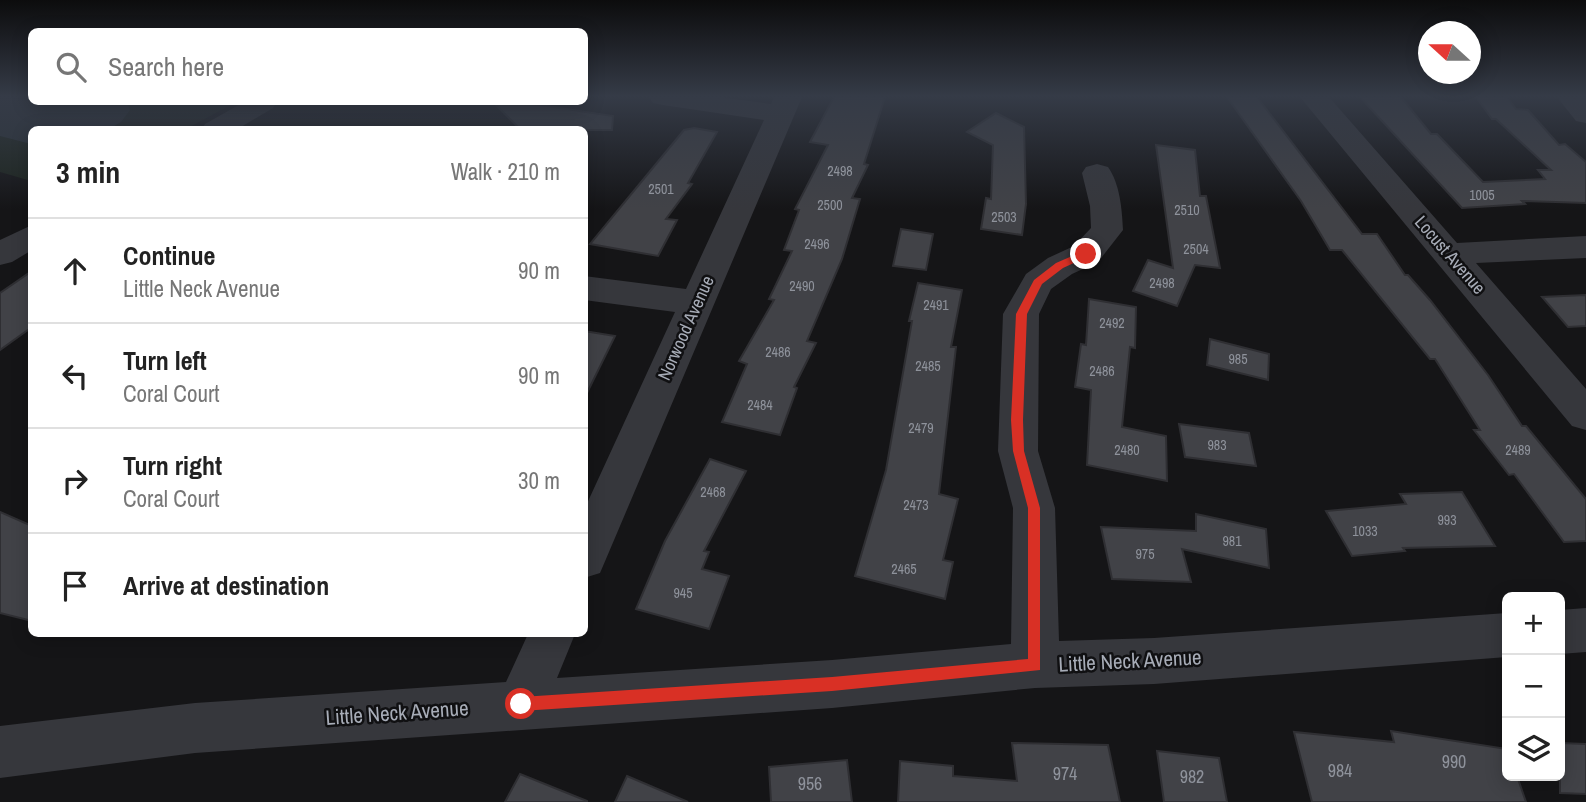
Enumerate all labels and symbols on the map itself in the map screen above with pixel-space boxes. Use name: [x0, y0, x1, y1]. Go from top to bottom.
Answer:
north arrow: [1418, 21, 1481, 84]
house number: 2498: [827, 162, 853, 180]
house number: 2501: [648, 180, 674, 198]
house number: 1005: [1469, 186, 1495, 204]
house number: 2500: [817, 196, 843, 214]
house number: 2510: [1174, 201, 1200, 219]
house number: 2503: [991, 208, 1017, 226]
street label: Locust Avenue: [1409, 210, 1491, 299]
house number: 2496: [804, 235, 830, 253]
route end: [1070, 238, 1101, 269]
house number: 2504: [1183, 240, 1209, 258]
street label: Norwood Avenue: [651, 271, 720, 384]
house number: 2498: [1149, 274, 1175, 292]
house number: 2490: [789, 277, 815, 295]
house number: 2491: [923, 296, 949, 314]
house number: 2492: [1099, 314, 1125, 332]
house number: 2486: [765, 343, 791, 361]
house number: 985: [1228, 350, 1248, 368]
house number: 2485: [915, 357, 941, 375]
house number: 2486: [1089, 362, 1115, 380]
house number: 2484: [747, 396, 773, 414]
house number: 2479: [908, 419, 934, 437]
house number: 983: [1207, 436, 1227, 454]
house number: 2480: [1114, 441, 1140, 459]
house number: 2489: [1505, 441, 1531, 459]
house number: 2468: [700, 483, 726, 501]
house number: 2473: [903, 496, 929, 514]
house number: 993: [1437, 511, 1457, 529]
house number: 1033: [1352, 522, 1378, 540]
house number: 981: [1222, 532, 1242, 550]
house number: 975: [1135, 545, 1155, 563]
house number: 2465: [891, 560, 917, 578]
house number: 945: [673, 584, 693, 602]
street label: Little Neck Avenue: [1058, 642, 1202, 679]
route start: [505, 688, 536, 719]
street label: Little Neck Avenue: [324, 693, 469, 732]
house number: 990: [1442, 749, 1466, 774]
house number: 984: [1328, 758, 1352, 783]
house number: 974: [1053, 761, 1077, 786]
house number: 982: [1180, 764, 1204, 789]
house number: 956: [798, 771, 822, 796]

